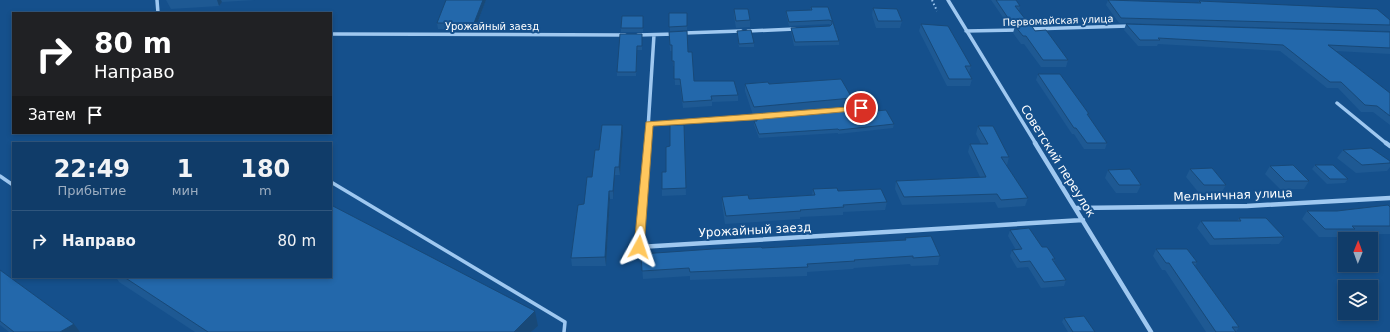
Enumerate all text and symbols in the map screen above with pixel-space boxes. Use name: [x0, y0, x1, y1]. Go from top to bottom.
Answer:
street label: Первомайская улица: [1002, 13, 1114, 28]
street label: Урожайный заезд: [445, 21, 539, 32]
text: 80 m: [94, 27, 172, 60]
icon: right: [28, 28, 80, 80]
text: Направо: [94, 61, 174, 82]
pin: [844, 91, 878, 125]
icon: arrive: [850, 97, 872, 119]
street label: Советский переулок: [1018, 102, 1098, 220]
icon: arrive: [84, 104, 106, 126]
text: Затем: [28, 106, 76, 124]
text: 22:49: [54, 155, 130, 183]
text: 1: [177, 155, 193, 183]
text: 180: [240, 155, 290, 183]
text: Прибытие: [57, 183, 126, 198]
text: мин: [172, 183, 199, 198]
text: m: [259, 183, 272, 198]
street label: Мельничная улица: [1173, 186, 1293, 204]
street label: Урожайный заезд: [698, 220, 812, 240]
position arrow: [618, 226, 660, 268]
icon: right: [28, 230, 50, 252]
text: Направо: [62, 232, 136, 250]
text: 80 m: [278, 232, 316, 250]
north arrow: [1338, 232, 1378, 272]
map controls: [1338, 232, 1378, 320]
button: layers: [1338, 280, 1378, 320]

